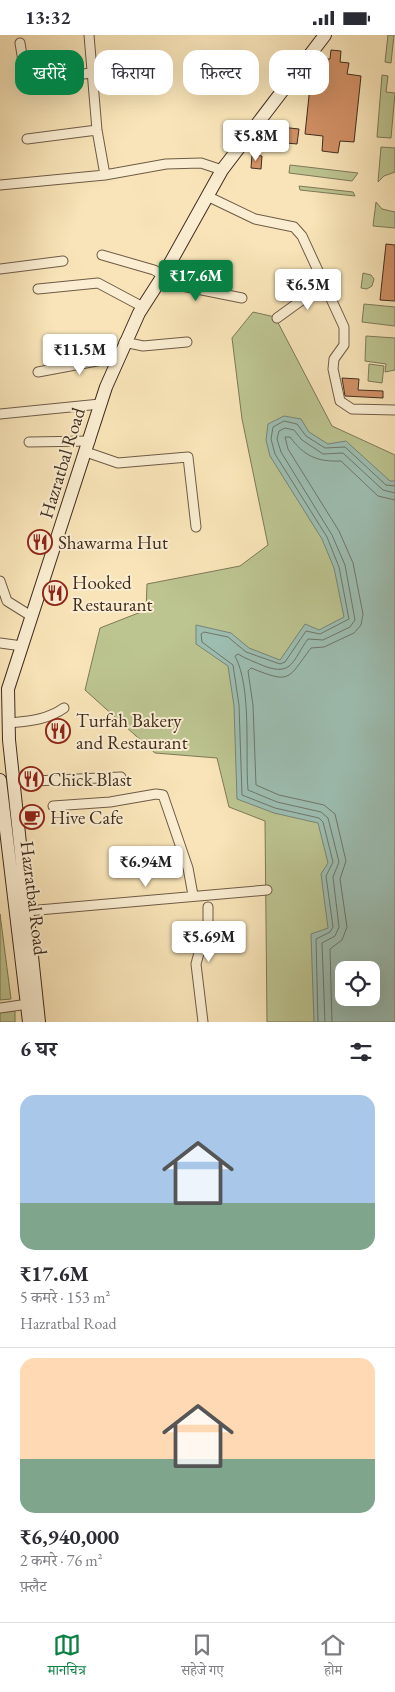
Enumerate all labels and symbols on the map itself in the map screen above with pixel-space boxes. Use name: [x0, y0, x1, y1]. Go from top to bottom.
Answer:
pin: ₹5.8M: [221, 119, 291, 162]
pin: ₹17.6M: [155, 259, 237, 302]
pin: ₹6.5M: [273, 269, 343, 311]
pin: ₹11.5M: [39, 333, 121, 376]
street label: Hazratbal Road: [33, 404, 91, 522]
restaurant icon: Shawarma Hut: [27, 529, 53, 555]
place label: Shawarma Hut: [58, 530, 168, 555]
place label: Hooked Restaurant: [72, 570, 153, 617]
restaurant icon: Hooked Restaurant: [42, 580, 68, 606]
place label: Turfah Bakery and Restaurant: [76, 708, 188, 755]
restaurant icon: Turfah Bakery and Restaurant: [45, 718, 71, 744]
restaurant icon: Chick Blast: [18, 766, 44, 792]
place label: Chick Blast: [48, 767, 132, 792]
cafe icon: Hive Cafe: [19, 804, 45, 830]
place label: Hive Cafe: [50, 805, 123, 830]
street label: Hazratbal Road: [15, 840, 53, 957]
pin: ₹6.94M: [105, 845, 187, 888]
pin: ₹5.69M: [168, 921, 250, 963]

